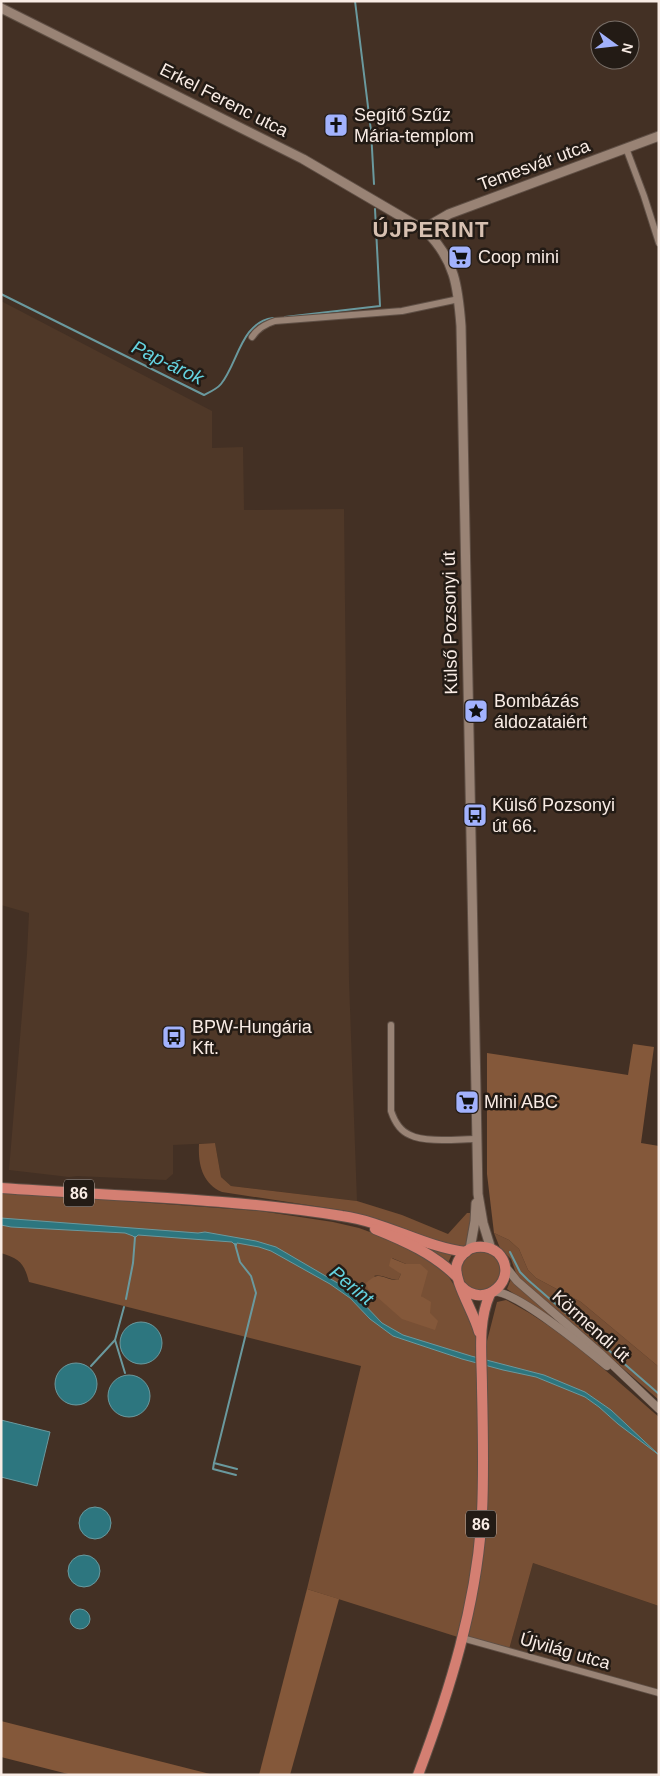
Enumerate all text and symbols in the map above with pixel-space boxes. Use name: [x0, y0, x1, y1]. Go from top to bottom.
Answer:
north arrow: [590, 20, 640, 70]
text: N: [619, 41, 637, 55]
street label: Erkel Ferenc utca: [157, 59, 292, 141]
place label: Segítő Szűz Mária-templom: [354, 105, 474, 146]
church icon: Segítő Szűz Mária-templom: [323, 112, 349, 138]
street label: Temesvár utca: [476, 135, 593, 194]
district label: ÚJPERINT: [373, 217, 489, 242]
supermarket icon: Coop mini: [447, 244, 473, 270]
place label: Coop mini: [478, 247, 559, 267]
water label: Pap-árok: [129, 336, 208, 389]
street label: Külső Pozsonyi út: [439, 551, 461, 695]
place label: Bombázás áldozataiért: [494, 691, 587, 732]
place icon: Bombázás áldozataiért: [463, 698, 489, 724]
place label: Külső Pozsonyi út 66.: [492, 795, 615, 836]
bus stop icon: Külső Pozsonyi út 66.: [462, 802, 488, 828]
place label: BPW-Hungária Kft.: [192, 1017, 313, 1058]
bus stop icon: BPW-Hungária Kft.: [161, 1024, 187, 1050]
supermarket icon: Mini ABC: [454, 1089, 480, 1115]
place label: Mini ABC: [484, 1092, 558, 1112]
road number: 86: [64, 1180, 94, 1206]
water label: Perint: [326, 1262, 378, 1310]
street label: Körmendi út: [548, 1286, 634, 1366]
road number: 86: [466, 1510, 496, 1538]
street label: Újvilág utca: [518, 1628, 614, 1674]

